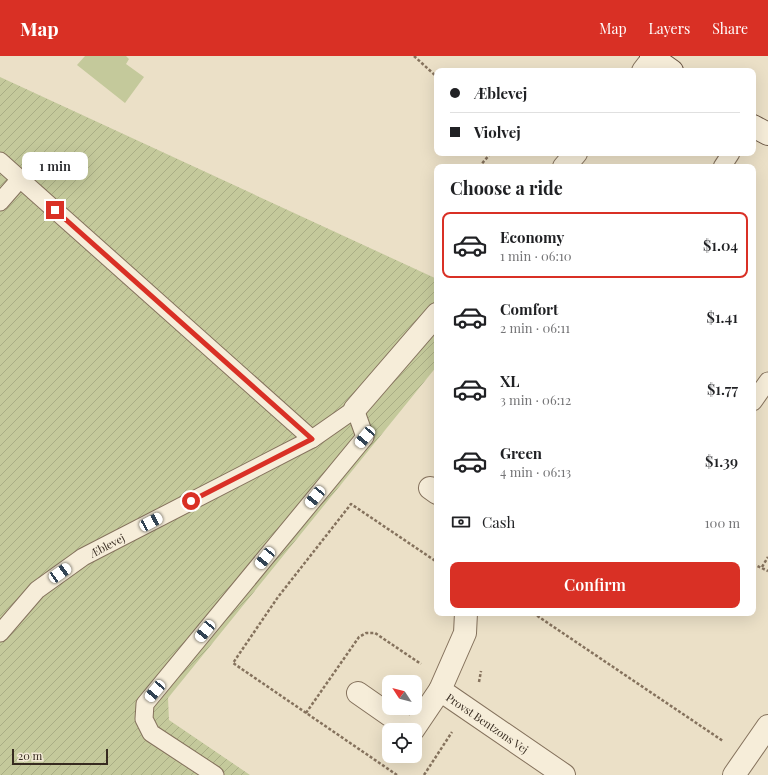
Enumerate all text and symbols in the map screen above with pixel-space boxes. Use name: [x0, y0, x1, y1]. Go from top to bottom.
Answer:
text: Map: [20, 15, 59, 41]
text: Map: [599, 19, 627, 38]
text: Layers: [649, 19, 690, 38]
text: Share: [712, 19, 748, 38]
text: Æblevej: [474, 83, 527, 103]
text: Violvej: [474, 122, 521, 142]
callout: 1 min: [22, 152, 88, 180]
text: 1 min: [39, 157, 71, 174]
text: Choose a ride: [450, 176, 563, 200]
route end: [46, 201, 64, 219]
icon: car: [452, 227, 488, 263]
text: Economy: [500, 227, 564, 247]
text: $1.04: [703, 235, 738, 255]
text: 1 min · 06:10: [500, 247, 572, 264]
icon: car: [452, 299, 488, 335]
text: Comfort: [500, 299, 558, 319]
text: $1.41: [707, 307, 738, 327]
text: 2 min · 06:11: [500, 319, 570, 336]
icon: car: [452, 371, 488, 407]
text: XL: [500, 371, 520, 391]
text: $1.77: [707, 379, 738, 399]
text: 3 min · 06:12: [500, 391, 571, 408]
car: [353, 424, 377, 450]
icon: car: [452, 443, 488, 479]
text: Green: [500, 443, 542, 463]
text: $1.39: [705, 451, 738, 471]
text: 4 min · 06:13: [500, 463, 571, 480]
car: [303, 484, 327, 510]
route start: [182, 492, 200, 510]
car: [138, 511, 164, 533]
icon: cash: [450, 511, 472, 533]
text: Cash: [482, 512, 515, 532]
text: 100 m: [705, 514, 740, 531]
street label: Æblevej: [86, 529, 127, 561]
car: [253, 545, 277, 571]
car: [47, 561, 73, 585]
button: Confirm: [450, 562, 740, 608]
car: [193, 618, 217, 644]
north arrow: [382, 675, 422, 715]
map controls: [382, 675, 422, 763]
car: [143, 678, 167, 704]
street label: Provst Bentzons Vej: [444, 689, 532, 756]
button: locate: [382, 723, 422, 763]
scale bar: [12, 747, 108, 766]
text: 20 m: [18, 748, 42, 763]

